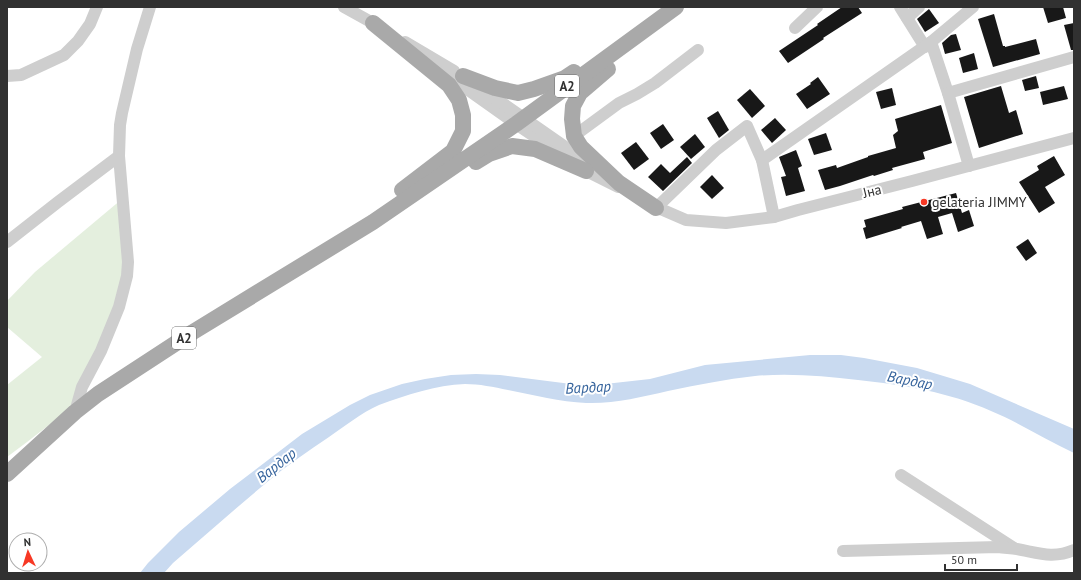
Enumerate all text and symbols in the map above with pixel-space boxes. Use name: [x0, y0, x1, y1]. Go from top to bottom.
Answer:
road number: A2: [555, 75, 579, 97]
street label: Јна: [860, 180, 883, 202]
place label: gelateria JIMMY: [932, 193, 1027, 211]
marker: gelateria JIMMY: [919, 197, 929, 207]
road number: A2: [172, 327, 196, 349]
water label: Вардар: [886, 366, 935, 394]
water label: Вардар: [565, 376, 612, 398]
water label: Вардар: [252, 443, 300, 487]
north arrow: [8, 532, 48, 572]
text: N: [23, 535, 31, 549]
scale bar: [945, 546, 1017, 572]
text: 50 m: [951, 552, 977, 567]

